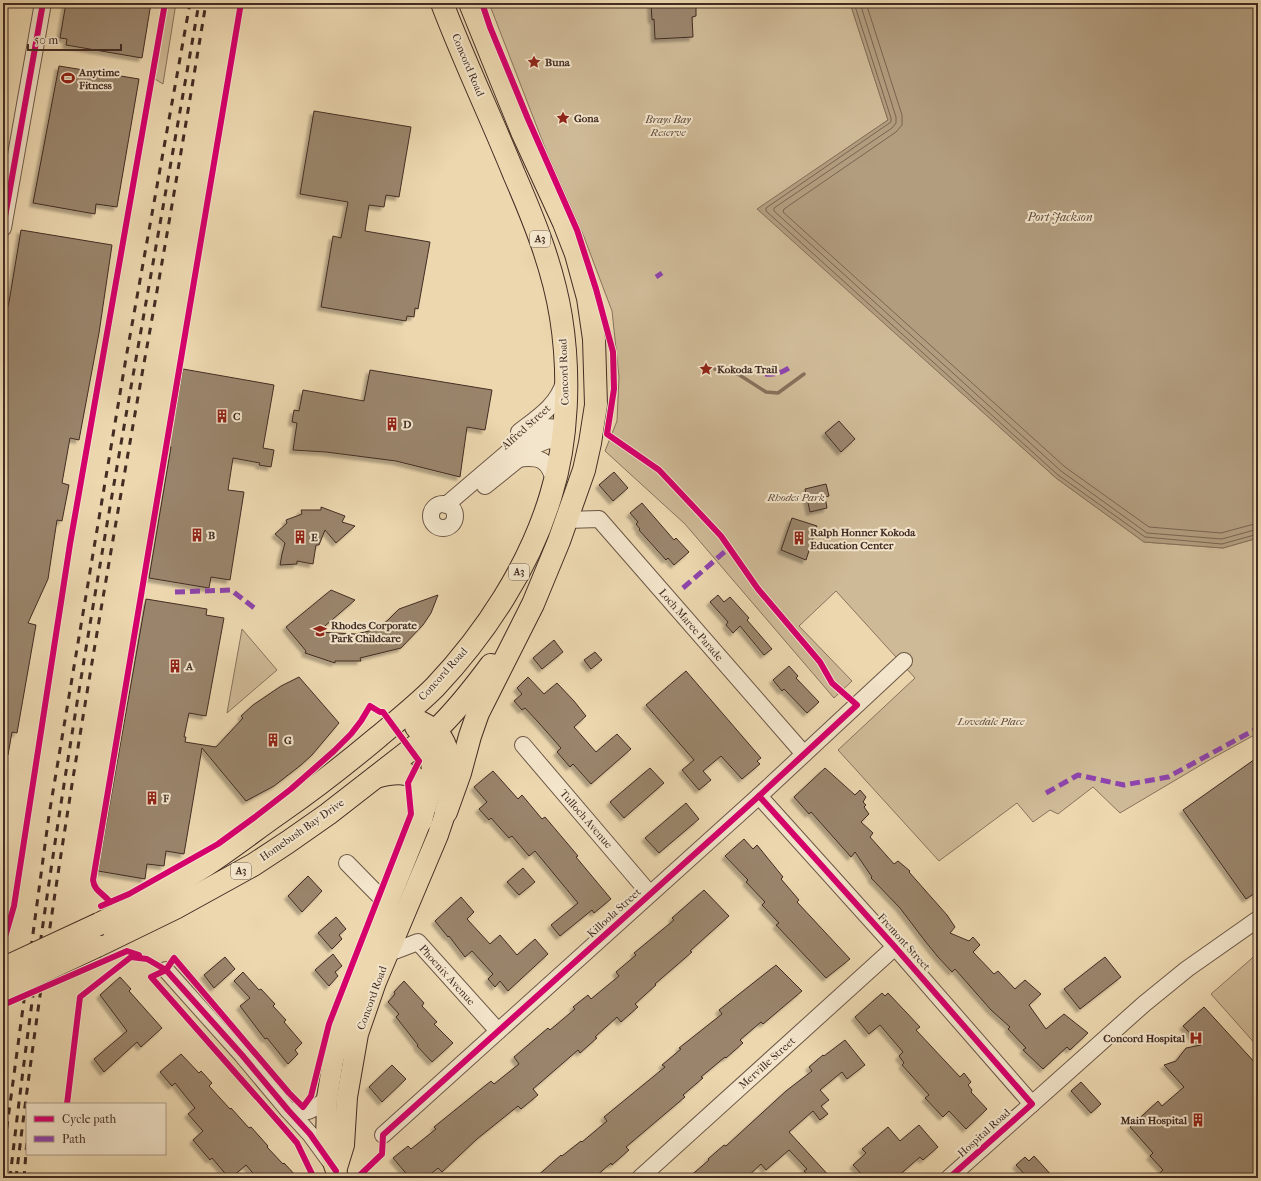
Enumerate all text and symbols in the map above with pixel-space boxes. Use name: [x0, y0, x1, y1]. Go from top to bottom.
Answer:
scale bar: [28, 26, 121, 52]
street label: Concord Road: [449, 32, 487, 99]
text: 50 m: [34, 33, 58, 47]
place icon: Buna: [526, 54, 542, 70]
place label: Buna: [545, 56, 571, 69]
place label: Anytime Fitness: [78, 66, 120, 92]
sports icon: Anytime Fitness: [60, 70, 76, 86]
place icon: Gona: [555, 110, 571, 126]
place label: Gona: [574, 112, 600, 125]
park label: Brays Bay Reserve: [644, 113, 691, 139]
water label: Port Jackson: [1026, 210, 1093, 224]
road number: A3: [530, 231, 550, 247]
street label: Concord Road: [556, 337, 572, 406]
place icon: Kokoda Trail: [698, 361, 714, 377]
place label: Kokoda Trail: [717, 363, 778, 376]
street label: Alfred Street: [498, 402, 553, 453]
building icon: C: [214, 408, 230, 424]
place label: C: [233, 410, 241, 423]
building icon: D: [384, 416, 400, 432]
place label: D: [402, 418, 412, 431]
park label: Rhodes Park: [766, 491, 825, 504]
place label: Ralph Honner Kokoda Education Center: [810, 526, 916, 552]
building icon: B: [189, 527, 205, 543]
place label: B: [208, 529, 215, 542]
building icon: E: [292, 529, 308, 545]
building icon: Ralph Honner Kokoda Education Center: [791, 530, 807, 546]
place label: E: [311, 531, 318, 544]
road number: A3: [509, 564, 529, 580]
street label: Loch Maree Parade: [656, 586, 726, 664]
place label: Rhodes Corporate Park Childcare: [331, 619, 418, 645]
school or university icon: Rhodes Corporate Park Childcare: [312, 623, 328, 639]
street label: Concord Road: [416, 644, 471, 703]
building icon: A: [167, 658, 183, 674]
place label: A: [185, 660, 194, 673]
park label: Lovedale Place: [957, 715, 1025, 728]
building icon: G: [265, 732, 281, 748]
place label: G: [284, 734, 292, 747]
street label: Tulloch Avenue: [557, 787, 615, 852]
building icon: F: [144, 790, 160, 806]
place label: F: [162, 792, 169, 805]
street label: Homebush Bay Drive: [257, 796, 347, 864]
road number: A3: [231, 863, 251, 879]
street label: Killoola Street: [584, 885, 644, 941]
street label: Fremont Street: [875, 911, 933, 973]
street label: Phoenix Avenue: [416, 942, 478, 1008]
street label: Concord Road: [354, 963, 390, 1032]
hospital icon: Concord Hospital: [1188, 1030, 1204, 1046]
place label: Concord Hospital: [1103, 1032, 1186, 1045]
street label: Merville Street: [736, 1034, 798, 1092]
legend: [26, 1103, 166, 1155]
street label: Hospital Road: [955, 1105, 1014, 1160]
text: Cycle path: [62, 1112, 117, 1126]
building icon: Main Hospital: [1190, 1112, 1206, 1128]
place label: Main Hospital: [1119, 1114, 1188, 1127]
text: Path: [62, 1132, 86, 1146]

